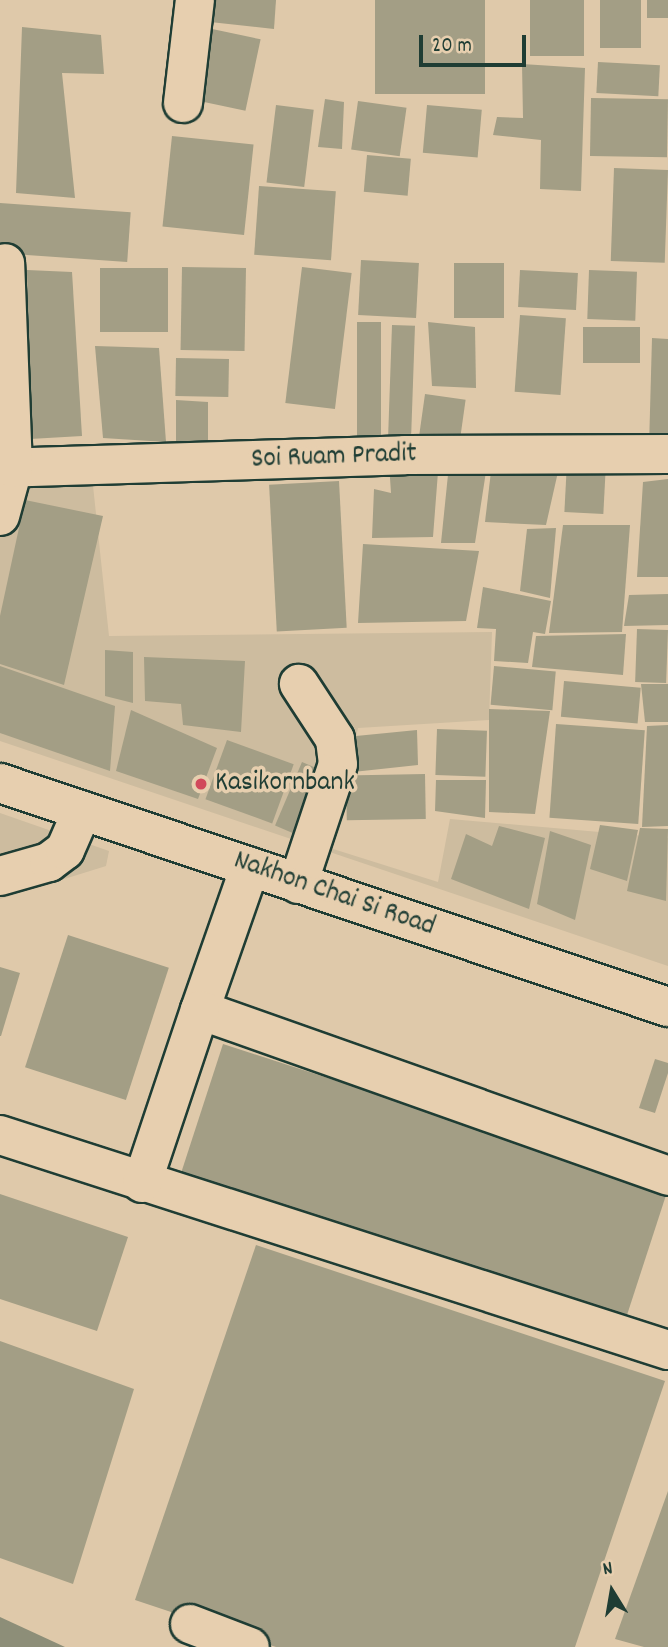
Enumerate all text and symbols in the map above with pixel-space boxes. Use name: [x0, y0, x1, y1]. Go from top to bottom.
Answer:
scale bar: [423, 21, 530, 65]
text: 20 m: [432, 32, 472, 62]
street label: Soi Ruam Pradit: [251, 438, 417, 478]
place label: Kasikornbank: [215, 767, 355, 801]
marker: Kasikornbank: [193, 776, 209, 792]
street label: Nakhon Chai Si Road: [229, 845, 439, 945]
north arrow: [577, 1556, 647, 1626]
text: N: [601, 1556, 615, 1584]

